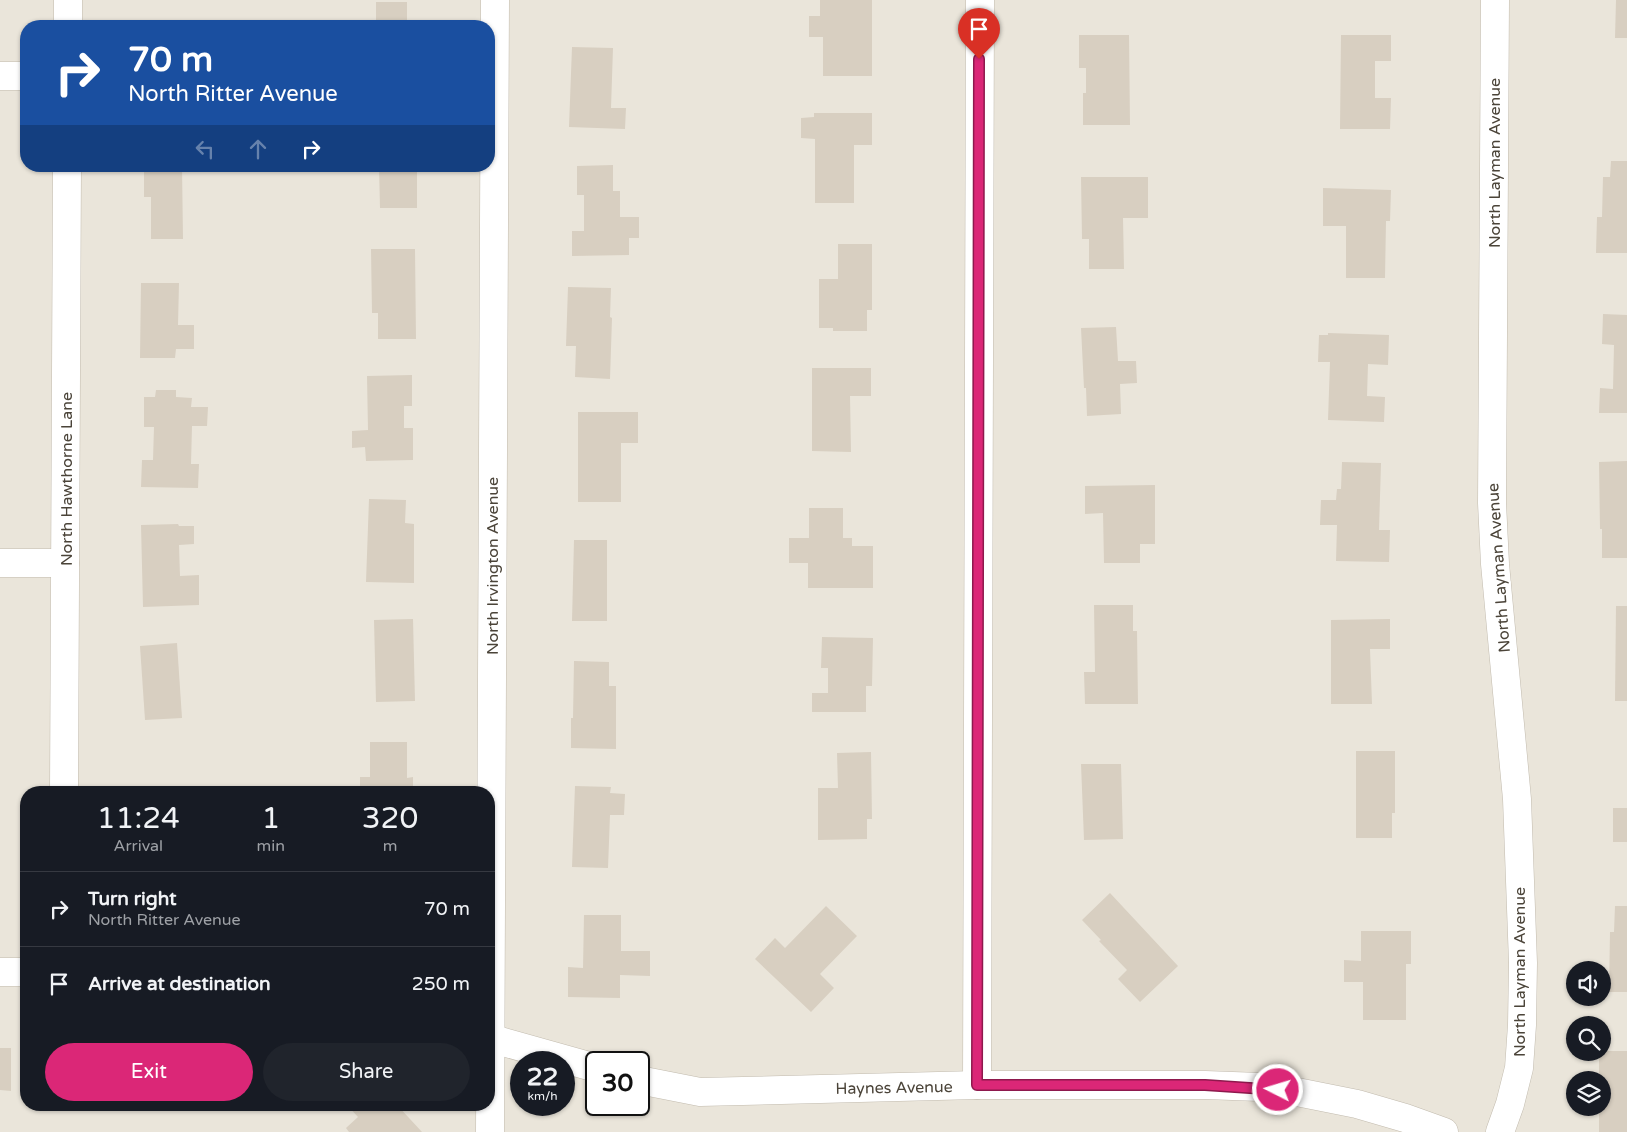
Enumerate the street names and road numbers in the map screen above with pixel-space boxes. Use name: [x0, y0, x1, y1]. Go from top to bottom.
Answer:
street label: North Layman Avenue: [1485, 78, 1505, 248]
street label: North Hawthorne Lane: [57, 392, 77, 566]
street label: North Irvington Avenue: [483, 477, 503, 655]
street label: North Layman Avenue: [1483, 482, 1515, 653]
street label: North Layman Avenue: [1510, 887, 1530, 1057]
street label: Haynes Avenue: [835, 1077, 953, 1099]

